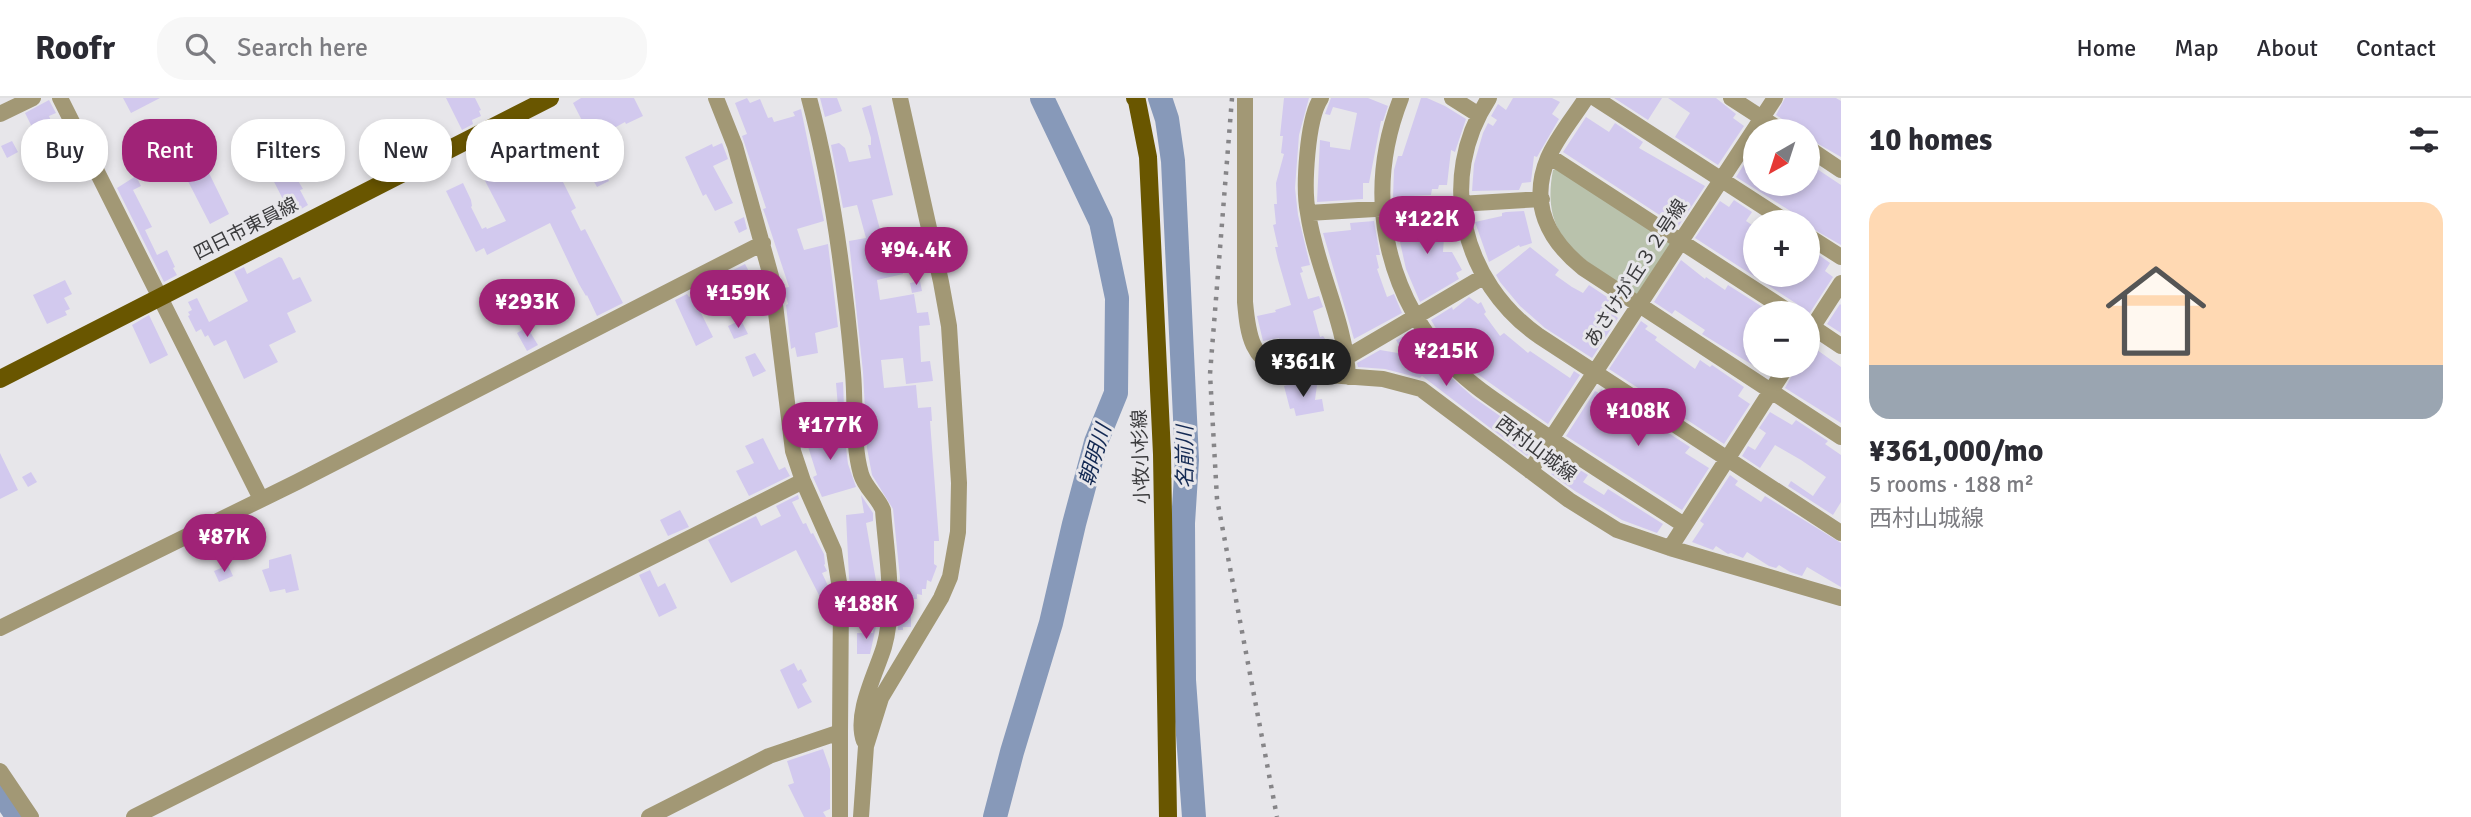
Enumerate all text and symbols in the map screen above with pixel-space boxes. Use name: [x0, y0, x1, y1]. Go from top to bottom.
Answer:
search box: [157, 17, 647, 80]
text: Roofr: [35, 28, 115, 69]
icon: search: [181, 29, 219, 67]
text: Search here: [237, 32, 368, 64]
text: Home: [2076, 33, 2136, 63]
text: Map: [2174, 33, 2219, 63]
text: About: [2257, 33, 2318, 63]
text: Contact: [2356, 33, 2436, 63]
chip: Buy: [21, 119, 108, 182]
chip: Rent: [122, 119, 217, 182]
chip: Filters: [231, 119, 345, 182]
chip: New: [359, 119, 452, 182]
chip: Apartment: [466, 119, 624, 182]
north arrow: [1743, 119, 1820, 196]
map controls: [1743, 119, 1820, 378]
icon: filters: [2405, 121, 2443, 159]
text: 10 homes: [1869, 122, 1992, 159]
street label: 四日市東員線: [190, 192, 302, 266]
street label: あさけが丘３２号線: [1579, 195, 1693, 351]
pin: ¥122K: [1378, 197, 1476, 256]
text: ¥122K: [1395, 204, 1459, 233]
button: +: [1743, 210, 1820, 287]
pin: ¥94.4K: [859, 228, 973, 287]
text: ¥94.4K: [881, 235, 951, 264]
icon: home: [2093, 248, 2219, 374]
pin: ¥159K: [689, 271, 787, 330]
text: ¥159K: [706, 278, 770, 307]
pin: ¥293K: [478, 280, 576, 339]
text: ¥293K: [495, 287, 559, 316]
button: −: [1743, 301, 1820, 378]
pin: ¥215K: [1397, 328, 1495, 388]
text: ¥215K: [1414, 336, 1478, 365]
pin: ¥361K: [1254, 340, 1352, 399]
text: ¥361K: [1271, 347, 1335, 376]
pin: ¥108K: [1589, 388, 1687, 448]
text: ¥108K: [1606, 396, 1670, 425]
pin: ¥177K: [781, 402, 879, 462]
street label: 小牧小杉線: [1127, 409, 1155, 505]
text: ¥177K: [798, 410, 862, 439]
street label: 西村山城線: [1491, 411, 1581, 487]
water label: 朝明川: [1073, 419, 1117, 489]
water label: 名前川: [1172, 424, 1198, 489]
text: ¥361,000/mo: [1869, 433, 2043, 470]
text: 5 rooms · 188 m²: [1869, 470, 2034, 499]
text: 西村山城線: [1869, 504, 1984, 533]
pin: ¥87K: [183, 514, 265, 574]
text: ¥87K: [198, 522, 250, 551]
pin: ¥188K: [817, 582, 915, 641]
text: ¥188K: [834, 589, 898, 618]

